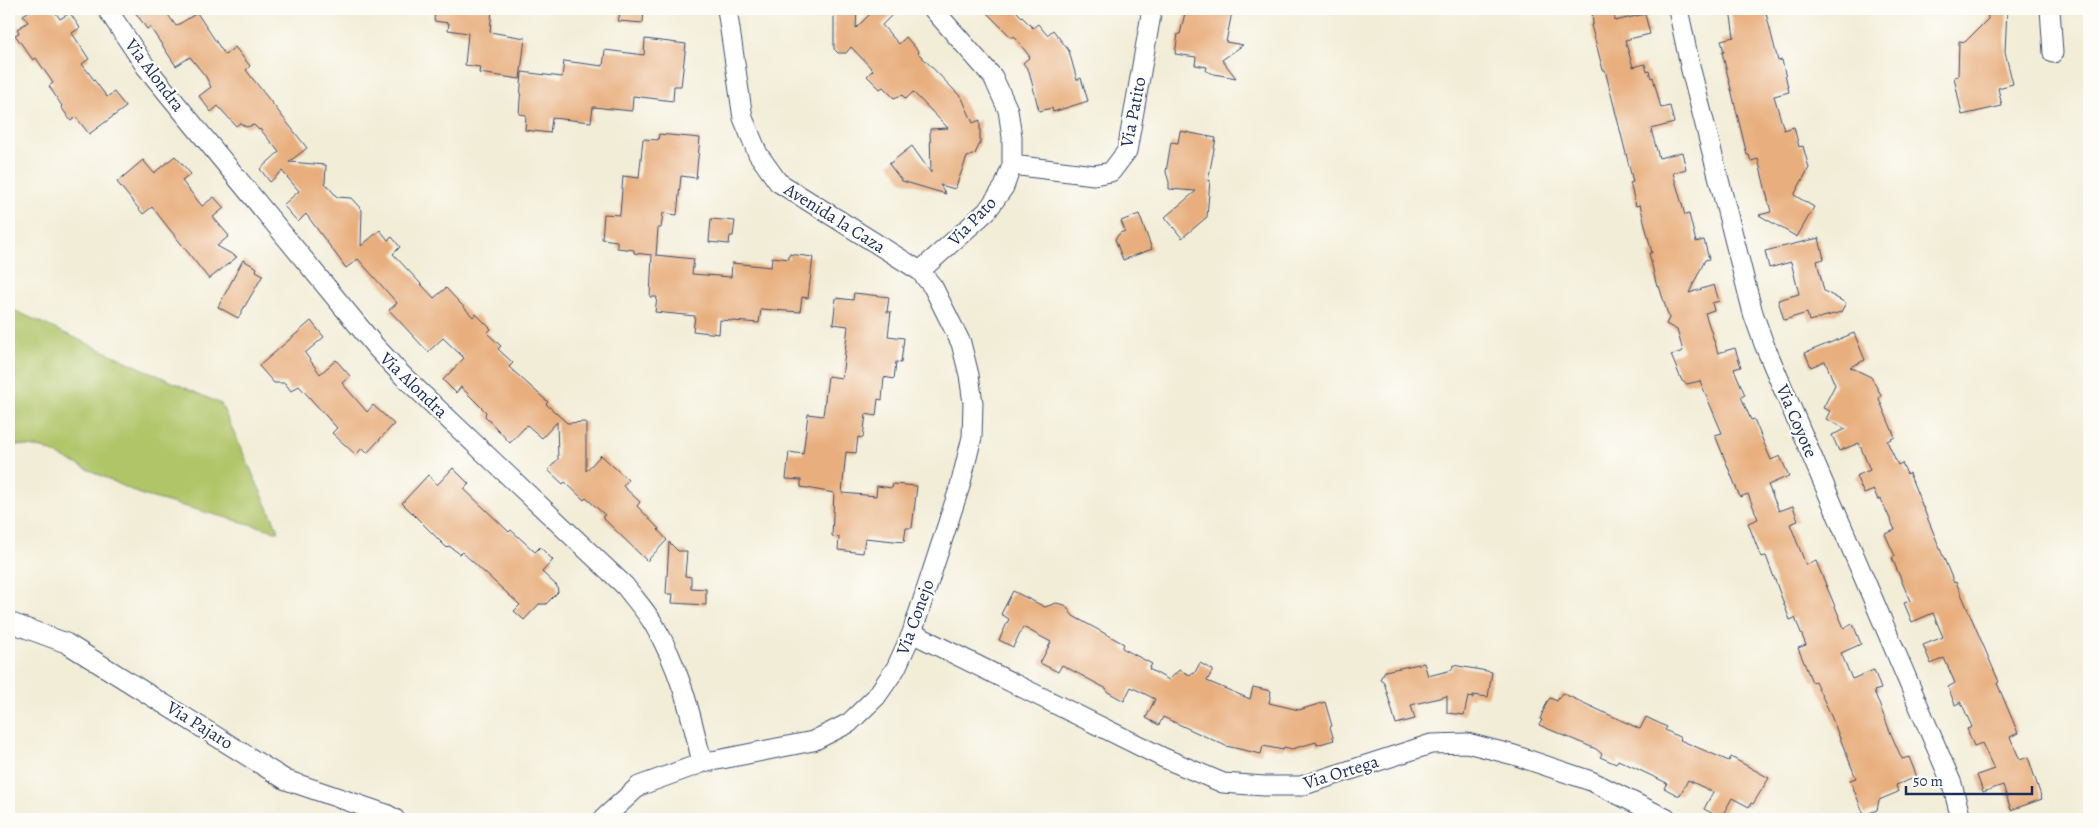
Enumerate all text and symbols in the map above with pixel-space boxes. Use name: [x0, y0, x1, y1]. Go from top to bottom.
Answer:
street label: Via Alondra: [119, 33, 191, 117]
street label: Via Patito: [1114, 75, 1152, 150]
street label: Avenida la Caza: [779, 177, 891, 259]
street label: Via Pato: [942, 191, 1002, 252]
street label: Via Alondra: [374, 346, 453, 424]
street label: Via Coyote: [1770, 380, 1823, 461]
street label: Via Conejo: [890, 576, 940, 659]
street label: Via Pajaro: [161, 695, 238, 755]
street label: Via Ortega: [1299, 749, 1382, 795]
scale bar: [1906, 763, 2032, 795]
text: 50 m: [1913, 771, 1943, 791]

